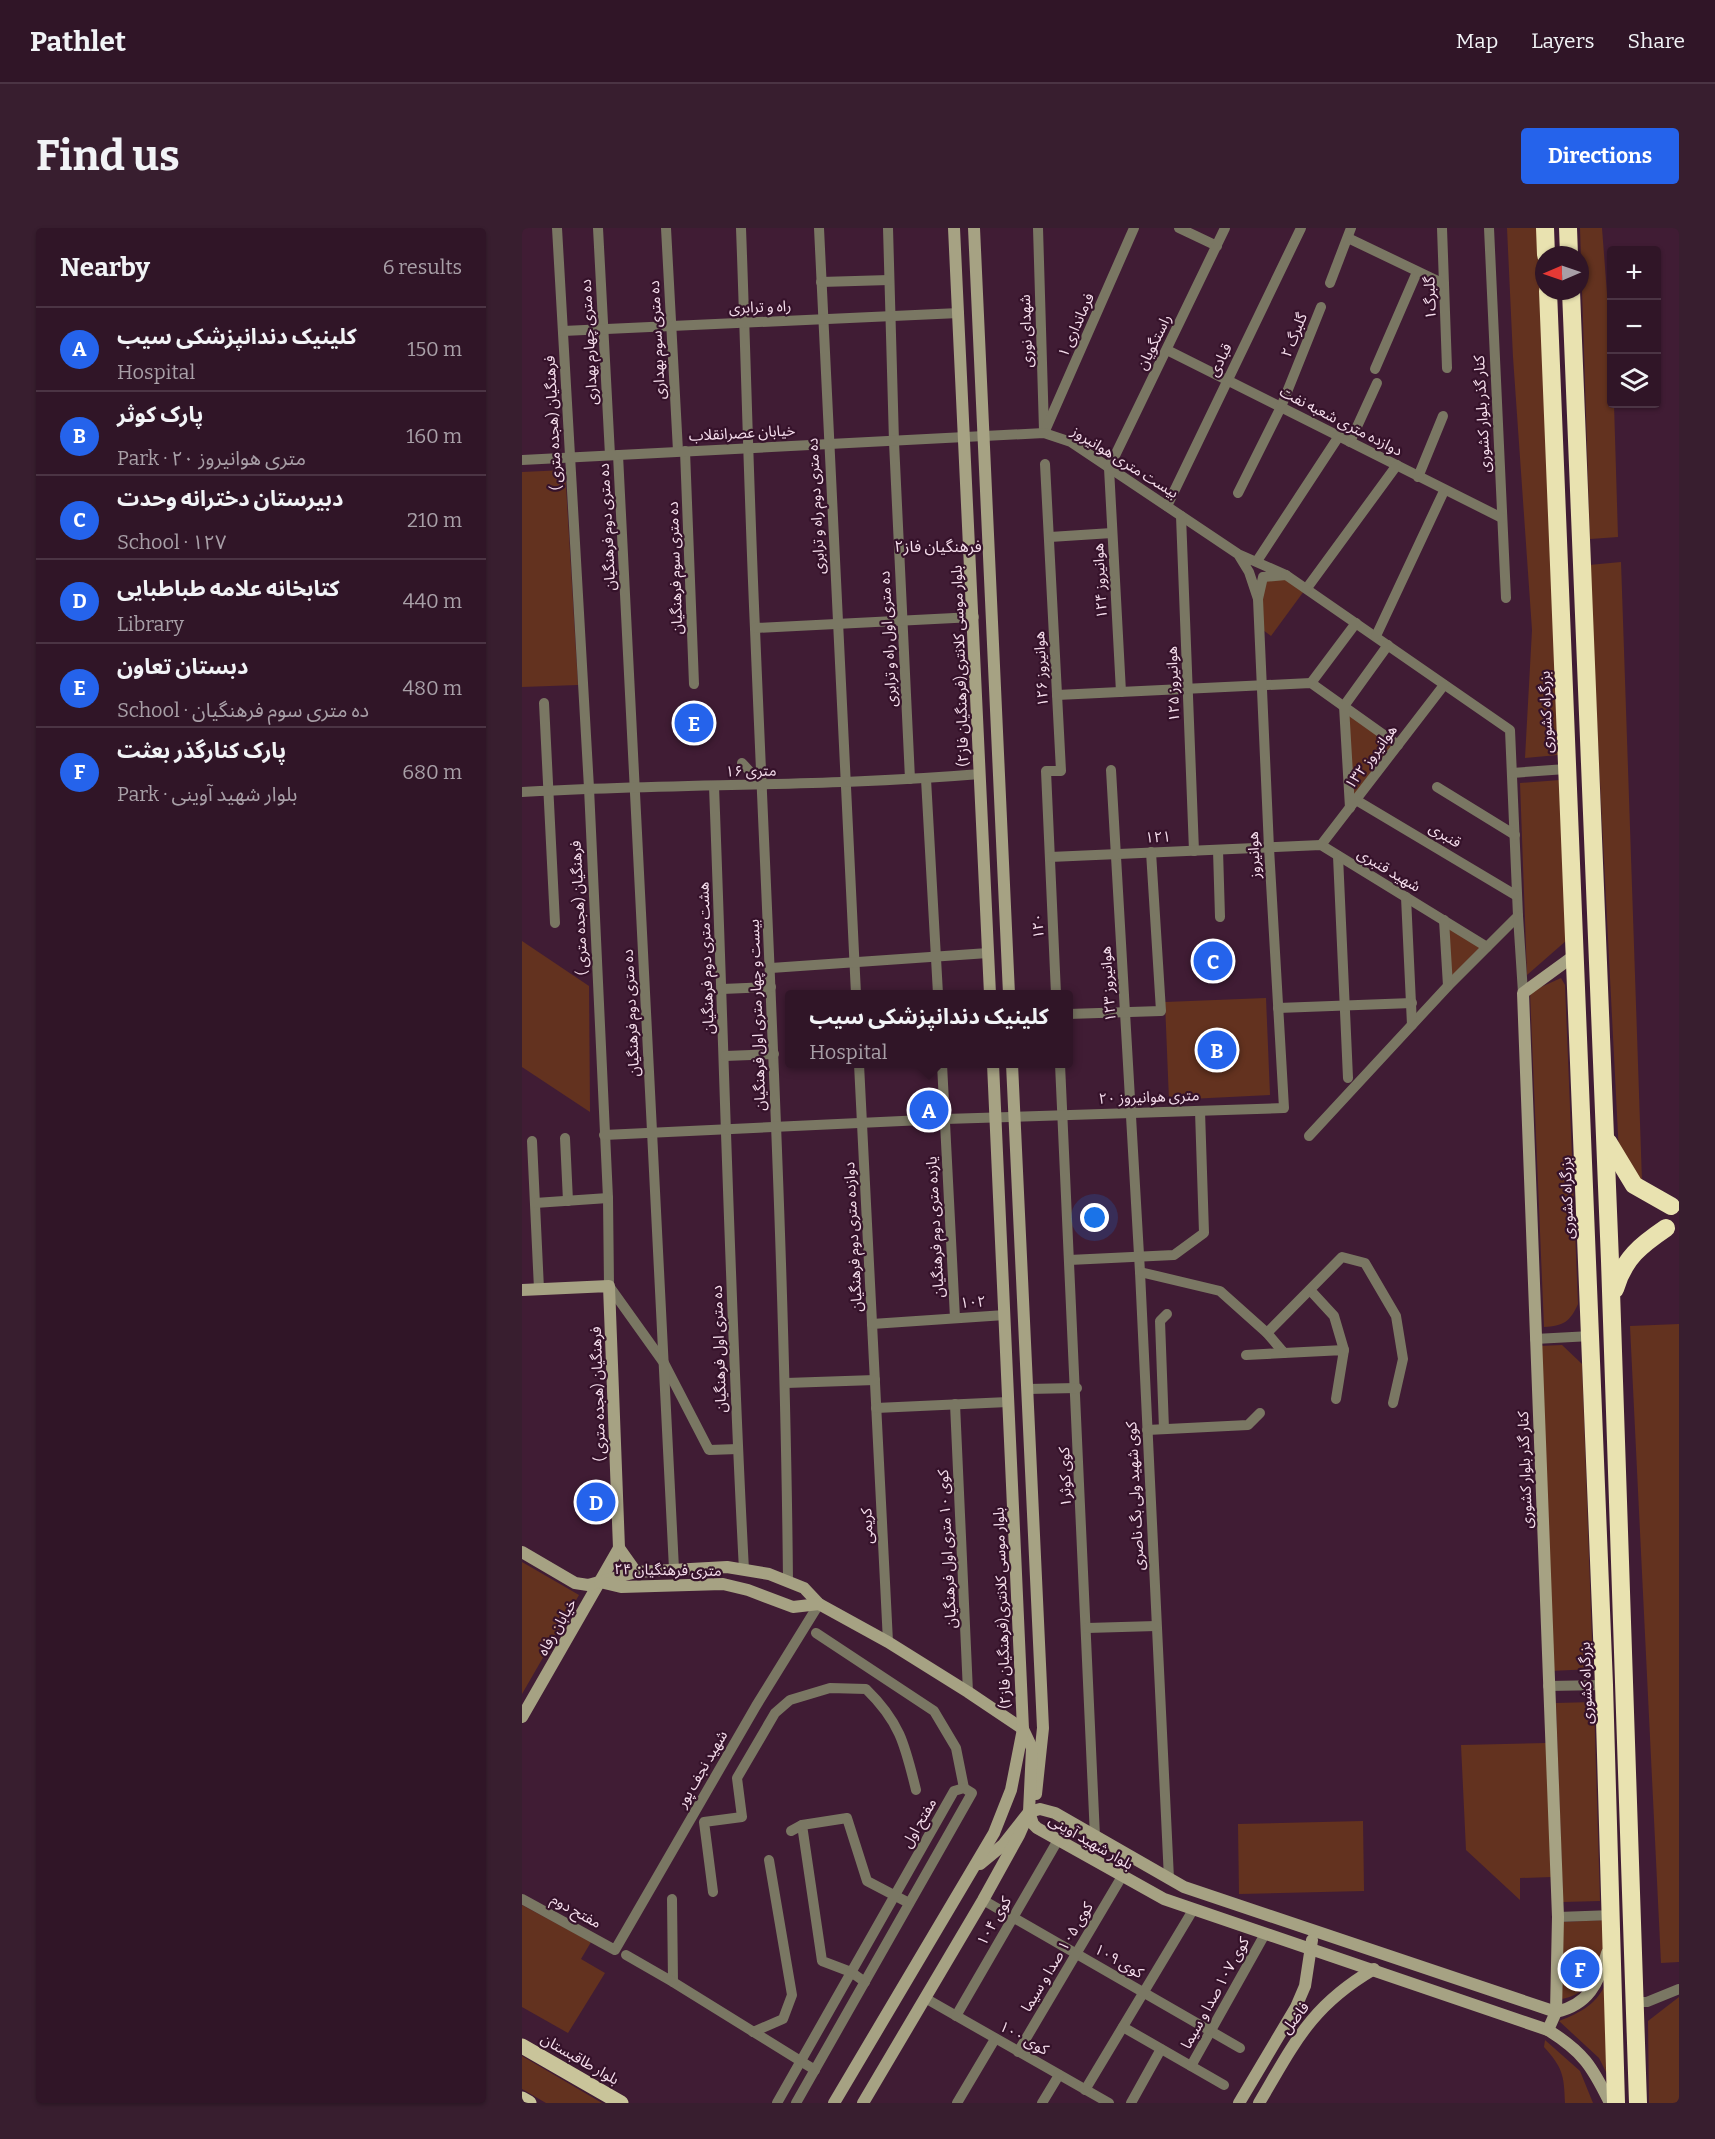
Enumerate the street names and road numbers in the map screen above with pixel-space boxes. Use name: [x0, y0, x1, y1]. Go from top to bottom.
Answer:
street label: گلبرگ۱: [1420, 275, 1440, 320]
street label: ده متری چهارم بهداری: [577, 278, 603, 405]
street label: ده متری سوم بهداری: [645, 280, 671, 400]
street label: فرمانداری ۱: [1054, 290, 1098, 360]
street label: شهدای نوری: [1016, 294, 1036, 368]
street label: راه و ترابری: [728, 297, 792, 317]
street label: گلبرگ ۲: [1277, 310, 1311, 360]
street label: راستگویان: [1133, 311, 1175, 373]
street label: قبادی: [1204, 340, 1236, 380]
street label: کنار گذر بلوار کشوری: [1470, 354, 1494, 473]
street label: فرهنگیان (هجده متری ): [540, 355, 566, 491]
street label: دوازده متری شعبه نفت: [1277, 382, 1405, 460]
street label: خیابان عصرانقلاب: [688, 421, 796, 445]
street label: بیست متری هوانیروز: [1067, 421, 1182, 502]
street label: ده متری دوم راه و ترابری: [803, 437, 831, 575]
street label: ده متری دوم فرهنگیان: [595, 463, 621, 591]
street label: ده متری سوم فرهنگیان: [664, 501, 688, 635]
street label: هوانیروز ۱۲۴: [1089, 543, 1111, 619]
street label: بلوار موسی کلانتری(فرهنگیان فاز۲): [947, 565, 973, 767]
street label: ده متری اول راه و ترابری: [875, 571, 901, 707]
street label: هوانیروز ۱۲۶: [1030, 631, 1052, 707]
street label: هوانیروز ۱۲۵: [1163, 646, 1183, 722]
street label: بزرگراه کشوری: [1536, 671, 1556, 753]
street label: هوانیروز ۱۳۲: [1341, 721, 1401, 793]
street label: ۱۶ متری: [725, 762, 777, 780]
street label: قنبری: [1426, 818, 1465, 852]
street label: ۱۲۱: [1145, 828, 1171, 846]
street label: هوانیروز: [1244, 831, 1264, 880]
street label: فرهنگیان (هجده متری ): [566, 840, 592, 976]
street label: شهید قنبری: [1354, 844, 1424, 896]
street label: هشت متری دوم فرهنگیان: [694, 881, 720, 1034]
street label: ۱۲۰: [1028, 913, 1048, 939]
street label: بیست و چهار متری اول فرهنگیان: [745, 919, 770, 1111]
street label: ۱۲۳ هوانیروز: [1096, 946, 1120, 1022]
street label: ده متری دوم فرهنگیان: [619, 949, 645, 1077]
street label: ۲۰ متری هوانیروز: [1098, 1086, 1200, 1108]
street label: یازده متری دوم فرهنگیان: [922, 1156, 950, 1298]
street label: بزرگراه کشوری: [1557, 1157, 1577, 1239]
street label: دوازده متری دوم فرهنگیان: [840, 1161, 868, 1313]
street label: ده متری اول فرهنگیان: [708, 1285, 730, 1413]
street label: ۱۰۲: [960, 1292, 986, 1312]
street label: فرهنگیان (هجده متری ): [587, 1326, 609, 1462]
street label: کنار گذر بلوار کشوری: [1514, 1410, 1536, 1529]
street label: کوی شهید ولی بگ ناصری: [1122, 1420, 1148, 1571]
street label: کوی کوثر۱: [1055, 1446, 1075, 1507]
street label: کوی ۱۰ متری اول فرهنگیان: [934, 1468, 960, 1629]
street label: کریمی: [857, 1507, 877, 1544]
street label: بلوار موسی کلانتری(فرهنگیان فاز۲): [989, 1507, 1015, 1709]
street label: ۲۴ متری فرهنگیان: [614, 1560, 722, 1580]
street label: خیابان رفاه: [534, 1595, 581, 1659]
street label: بزرگراه کشوری: [1576, 1642, 1596, 1724]
street label: شهید نجف پور: [672, 1727, 732, 1812]
street label: مفتح اول: [898, 1795, 943, 1853]
street label: بلوار شهید آوینی: [1046, 1811, 1136, 1873]
street label: مفتح دوم: [546, 1890, 604, 1935]
street label: کوی ۱۰۴: [973, 1893, 1016, 1949]
street label: کوی ۱۰۵ صدا و سیما: [1017, 1898, 1097, 2015]
street label: کوی ۱۰۷ صدا و سیما: [1177, 1933, 1253, 2052]
street label: کوی ۱۰۹: [1091, 1940, 1147, 1983]
street label: فاضل: [1277, 1998, 1313, 2038]
street label: کوی ۱۰۰: [996, 2017, 1052, 2059]
street label: بلوار طاقبستان: [538, 2029, 622, 2089]

